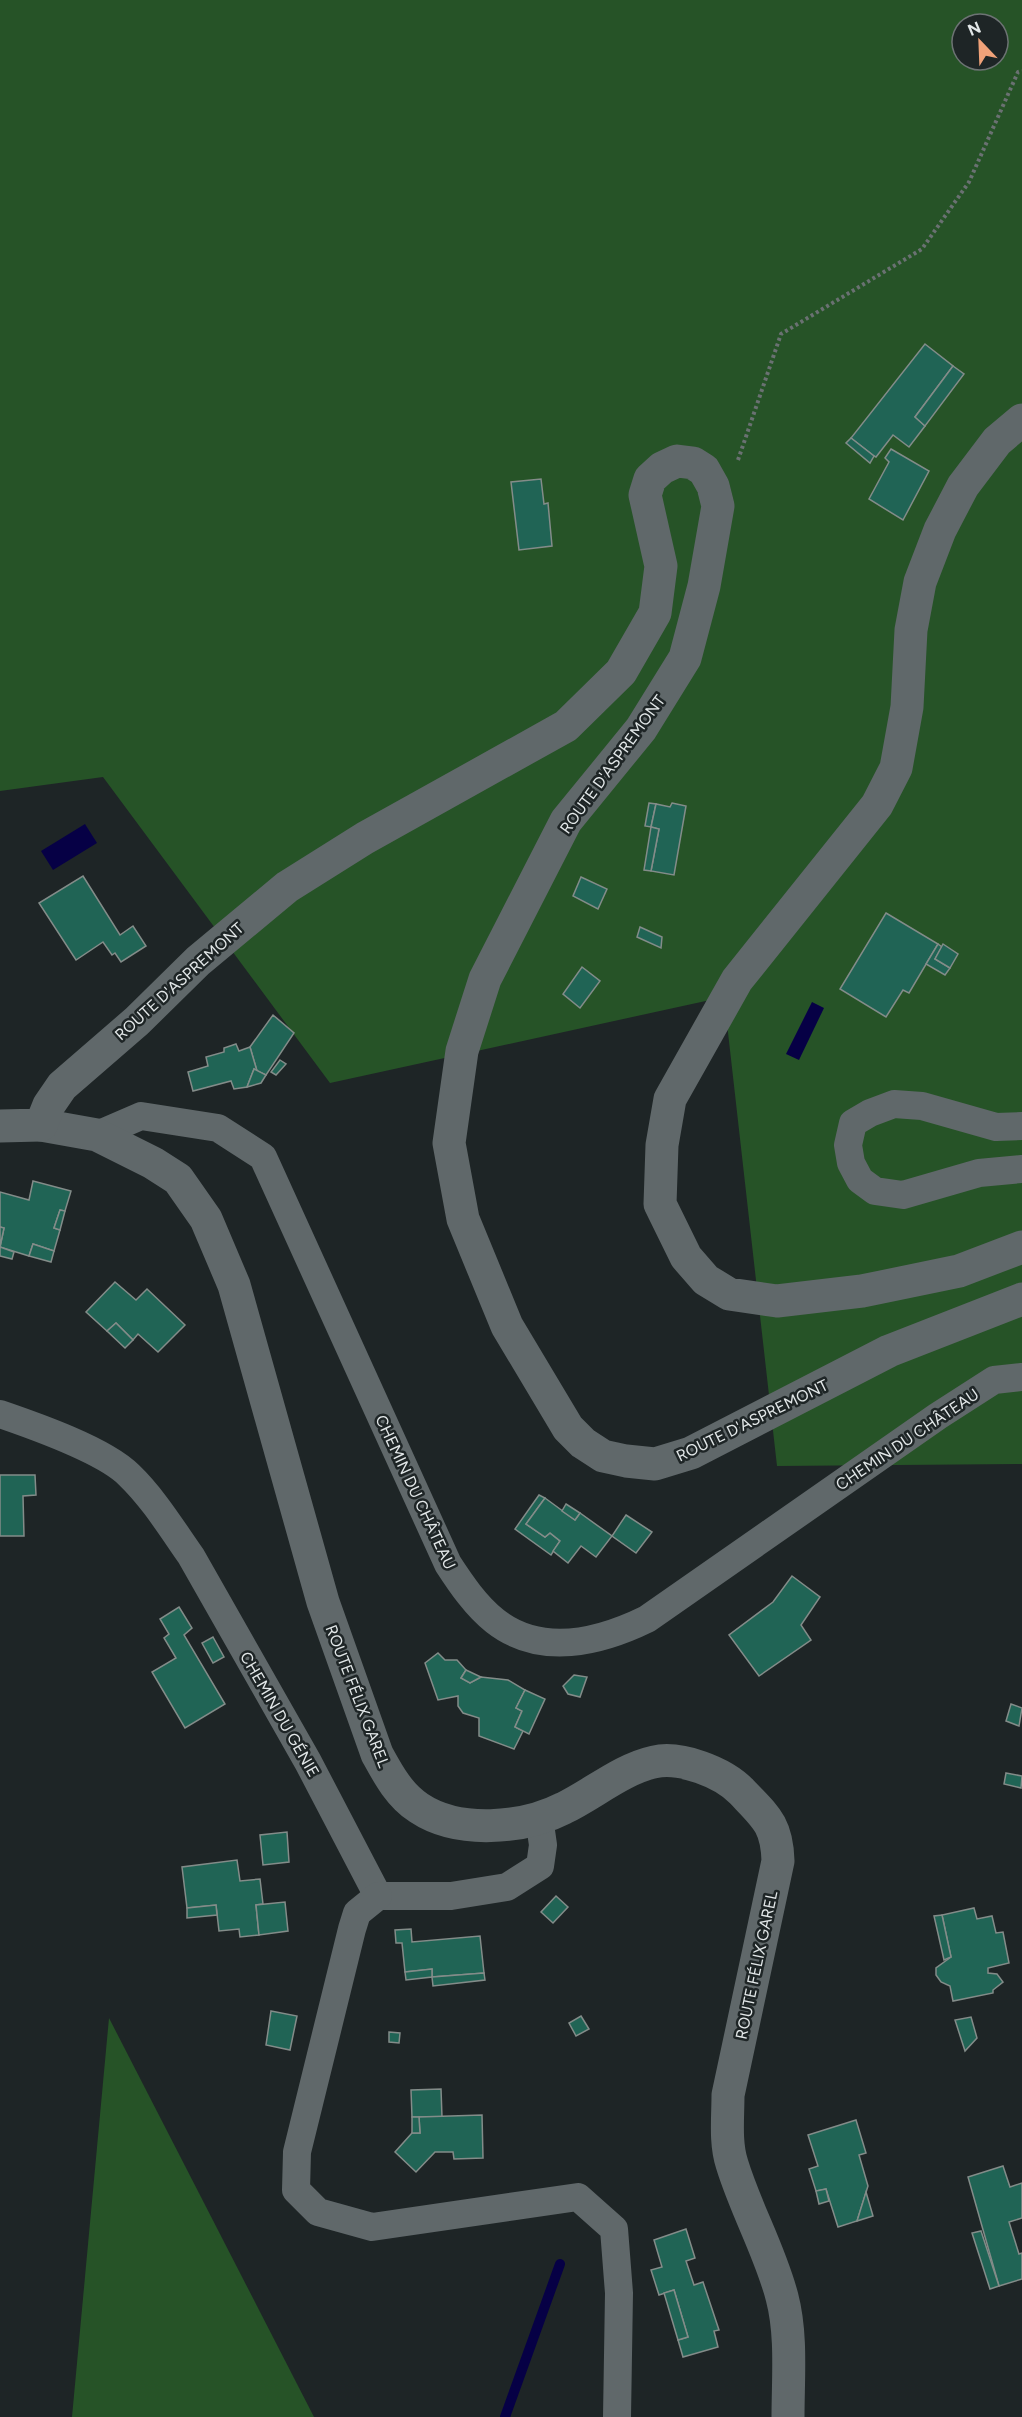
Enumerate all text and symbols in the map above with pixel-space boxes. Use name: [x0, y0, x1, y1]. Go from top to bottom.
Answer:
north arrow: [950, 12, 1010, 72]
text: N: [965, 17, 984, 40]
street label: ROUTE D'ASPREMONT: [556, 691, 669, 837]
street label: ROUTE D'ASPREMONT: [111, 918, 248, 1044]
street label: ROUTE D'ASPREMONT: [673, 1375, 831, 1466]
street label: CHEMIN DU CHÂTEAU: [832, 1384, 982, 1494]
street label: CHEMIN DU CHÂTEAU: [371, 1412, 460, 1573]
street label: ROUTE FÉLIX GAREL: [322, 1622, 394, 1771]
street label: CHEMIN DU GÉNIE: [236, 1648, 323, 1780]
street label: ROUTE FÉLIX GAREL: [731, 1889, 782, 2041]

